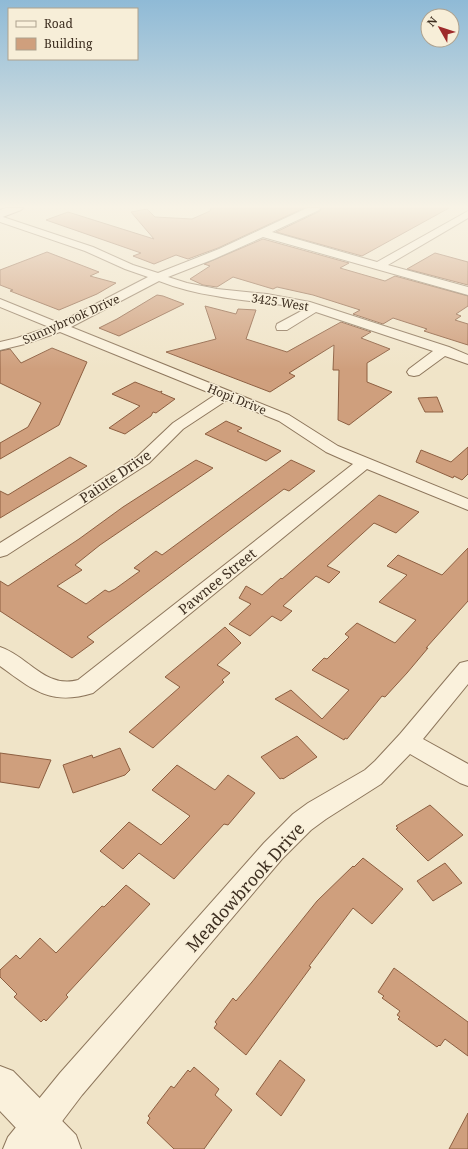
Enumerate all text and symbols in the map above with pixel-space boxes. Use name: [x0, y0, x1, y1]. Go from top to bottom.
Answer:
legend: [8, 8, 138, 60]
north arrow: [420, 8, 460, 48]
text: N: [423, 13, 441, 29]
text: Road: [44, 15, 74, 32]
text: Building: [44, 35, 93, 52]
street label: 3425 West: [250, 289, 310, 315]
street label: Sunnybrook Drive: [20, 290, 122, 348]
street label: Hopi Drive: [205, 379, 269, 419]
street label: Paiute Drive: [75, 445, 155, 507]
street label: Pawnee Street: [174, 544, 260, 618]
street label: Meadowbrook Drive: [181, 817, 309, 957]

